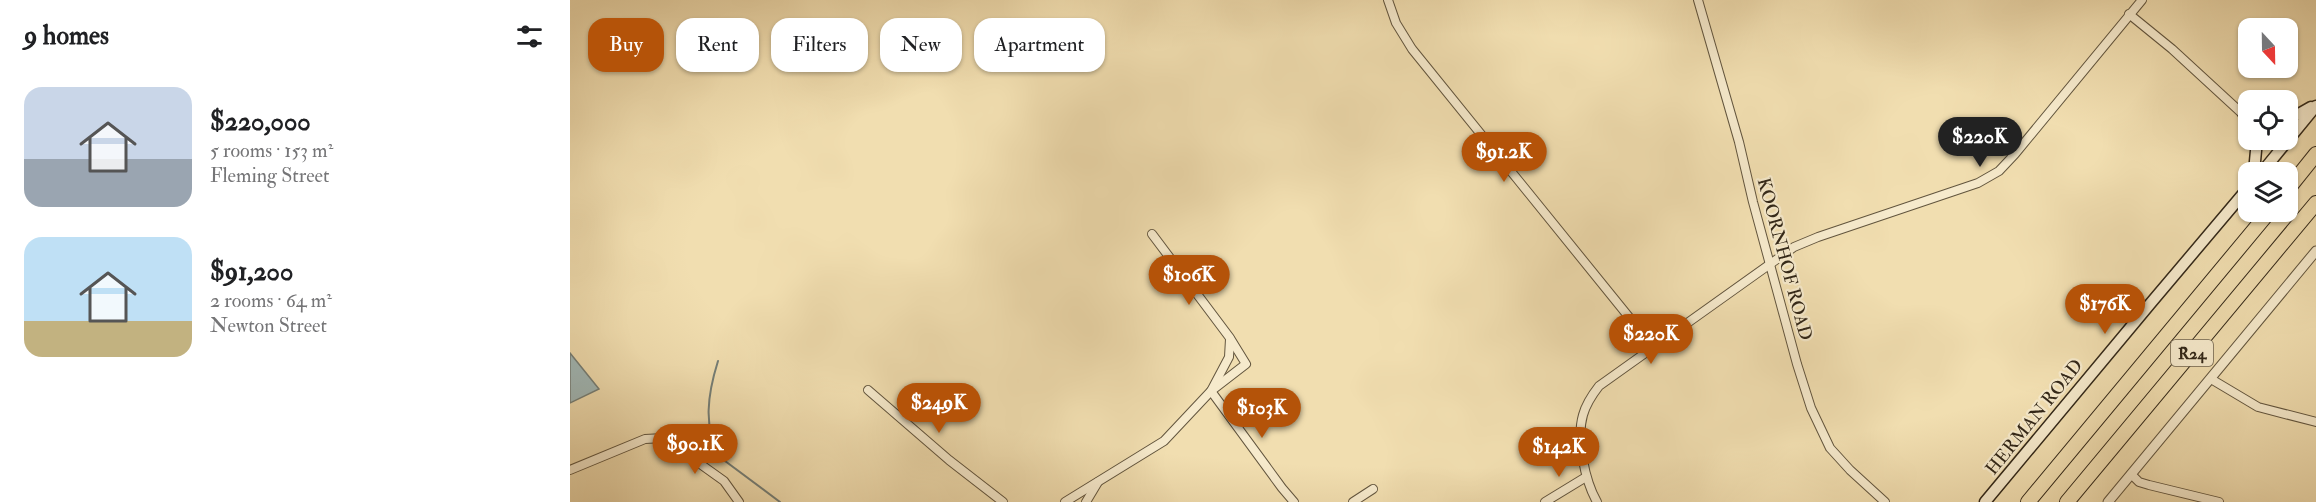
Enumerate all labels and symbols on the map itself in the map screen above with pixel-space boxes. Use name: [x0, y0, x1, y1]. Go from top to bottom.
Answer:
north arrow: [2238, 18, 2298, 78]
pin: $220K: [1938, 117, 2022, 168]
pin: $91.2K: [1455, 132, 1553, 183]
street label: KOORNHOF ROAD: [1752, 175, 1817, 343]
pin: $106K: [1147, 255, 1231, 306]
pin: $176K: [2063, 284, 2147, 335]
pin: $220K: [1609, 314, 1693, 365]
road number: R24: [2171, 340, 2213, 366]
street label: HERMAN ROAD: [1981, 355, 2088, 480]
pin: $249K: [897, 383, 981, 434]
pin: $103K: [1220, 388, 1304, 439]
pin: $90.1K: [646, 424, 744, 475]
pin: $142K: [1517, 427, 1601, 478]

